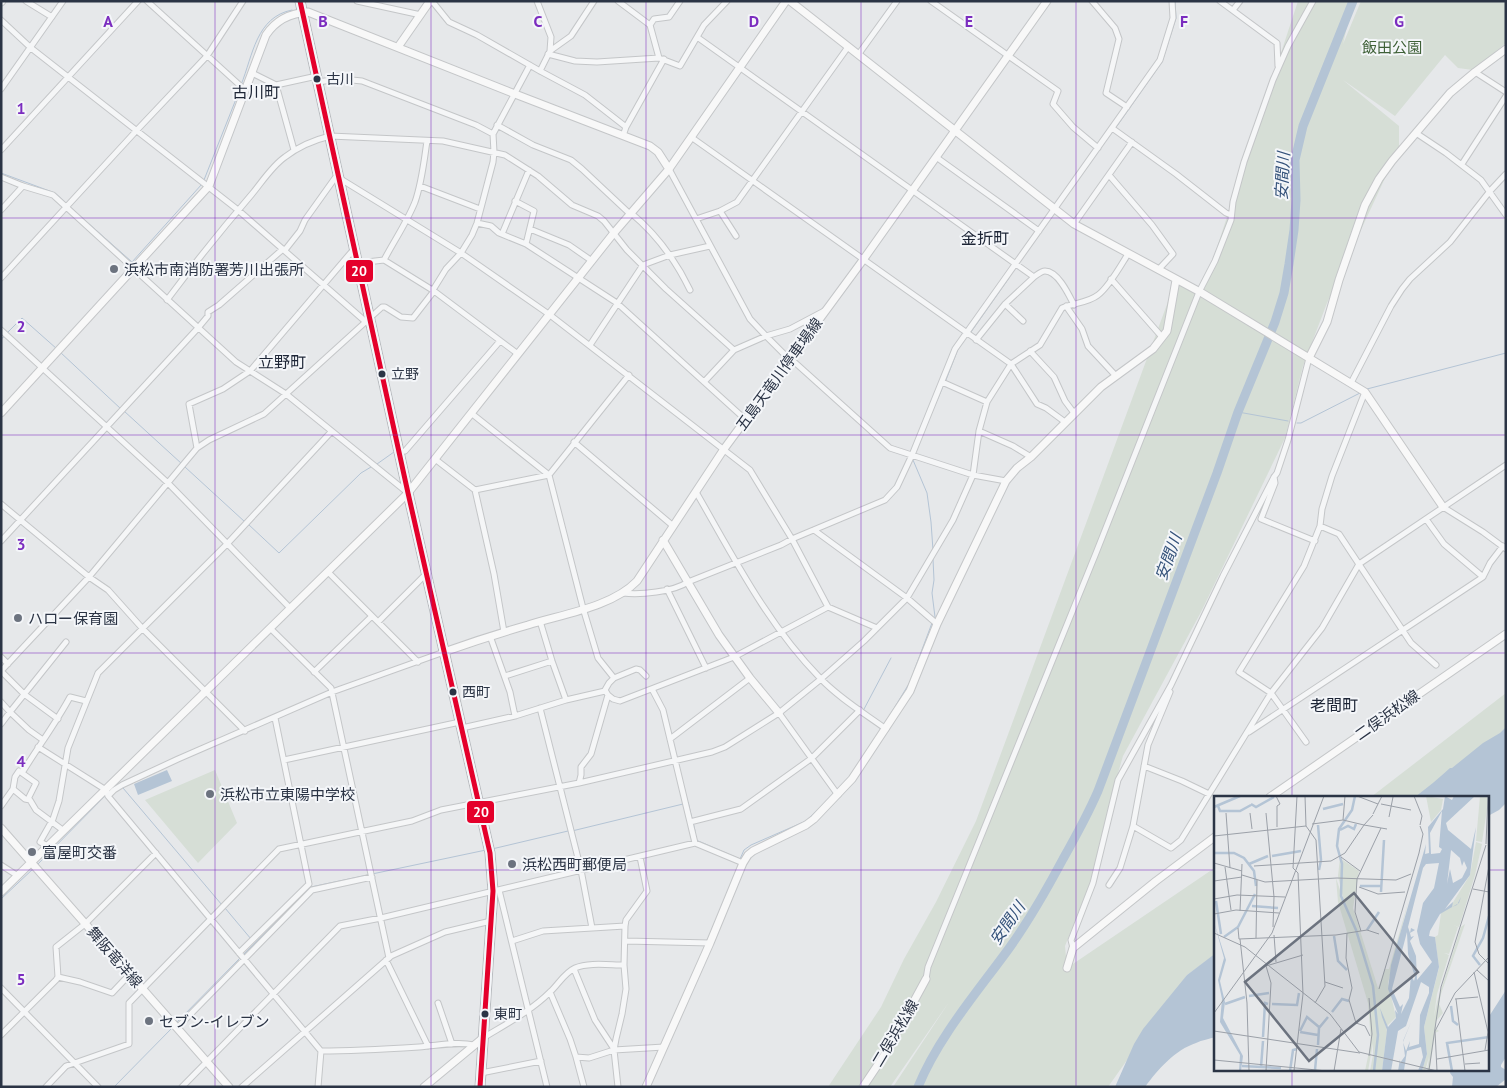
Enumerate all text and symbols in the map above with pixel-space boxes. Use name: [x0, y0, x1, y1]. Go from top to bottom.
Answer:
text: A: [103, 11, 113, 31]
text: B: [318, 11, 328, 31]
text: C: [534, 11, 543, 31]
text: D: [749, 11, 759, 31]
text: E: [965, 11, 973, 31]
text: F: [1180, 11, 1188, 31]
text: G: [1394, 11, 1404, 31]
park label: 飯田公園: [1362, 38, 1422, 57]
place label: 古川: [326, 70, 354, 88]
marker: 古川: [312, 74, 322, 84]
district label: 古川町: [232, 82, 280, 102]
text: 1: [16, 98, 26, 118]
water label: 安間川: [1271, 150, 1293, 200]
district label: 金折町: [961, 228, 1009, 248]
line badge: 20: [345, 259, 374, 283]
place label: 浜松市南消防署芳川出張所: [124, 260, 304, 279]
text: 20: [351, 262, 367, 280]
marker: 浜松市南消防署芳川出張所: [108, 263, 120, 275]
street label: 五島天竜川停車場線: [732, 314, 826, 434]
text: 2: [16, 316, 26, 336]
district label: 立野町: [258, 352, 306, 372]
place label: 立野: [391, 365, 419, 383]
marker: 立野: [377, 369, 387, 379]
water label: 安間川: [1150, 529, 1186, 583]
text: 3: [16, 534, 26, 554]
place label: ハロー保育園: [28, 609, 118, 628]
marker: ハロー保育園: [12, 612, 24, 624]
place label: 西町: [462, 683, 490, 701]
street label: 二俣浜松線: [1351, 686, 1423, 744]
marker: 西町: [448, 687, 458, 697]
district label: 老間町: [1310, 695, 1358, 715]
text: 4: [16, 751, 26, 771]
place label: 浜松市立東陽中学校: [220, 785, 355, 804]
marker: 浜松市立東陽中学校: [204, 788, 216, 800]
inset map: [1214, 796, 1490, 1070]
line badge: 20: [466, 800, 495, 824]
text: 20: [473, 803, 489, 821]
place label: 富屋町交番: [42, 843, 117, 862]
marker: 富屋町交番: [26, 846, 38, 858]
place label: 浜松西町郵便局: [522, 855, 627, 874]
marker: 浜松西町郵便局: [506, 858, 518, 870]
water label: 安間川: [985, 896, 1030, 948]
street label: 舞阪竜洋線: [83, 922, 147, 992]
text: 5: [16, 969, 26, 989]
street label: 二俣浜松線: [868, 996, 922, 1070]
place label: 東町: [494, 1005, 522, 1023]
marker: 東町: [480, 1009, 490, 1019]
place label: セブン-イレブン: [159, 1012, 269, 1031]
marker: セブン-イレブン: [143, 1015, 155, 1027]

